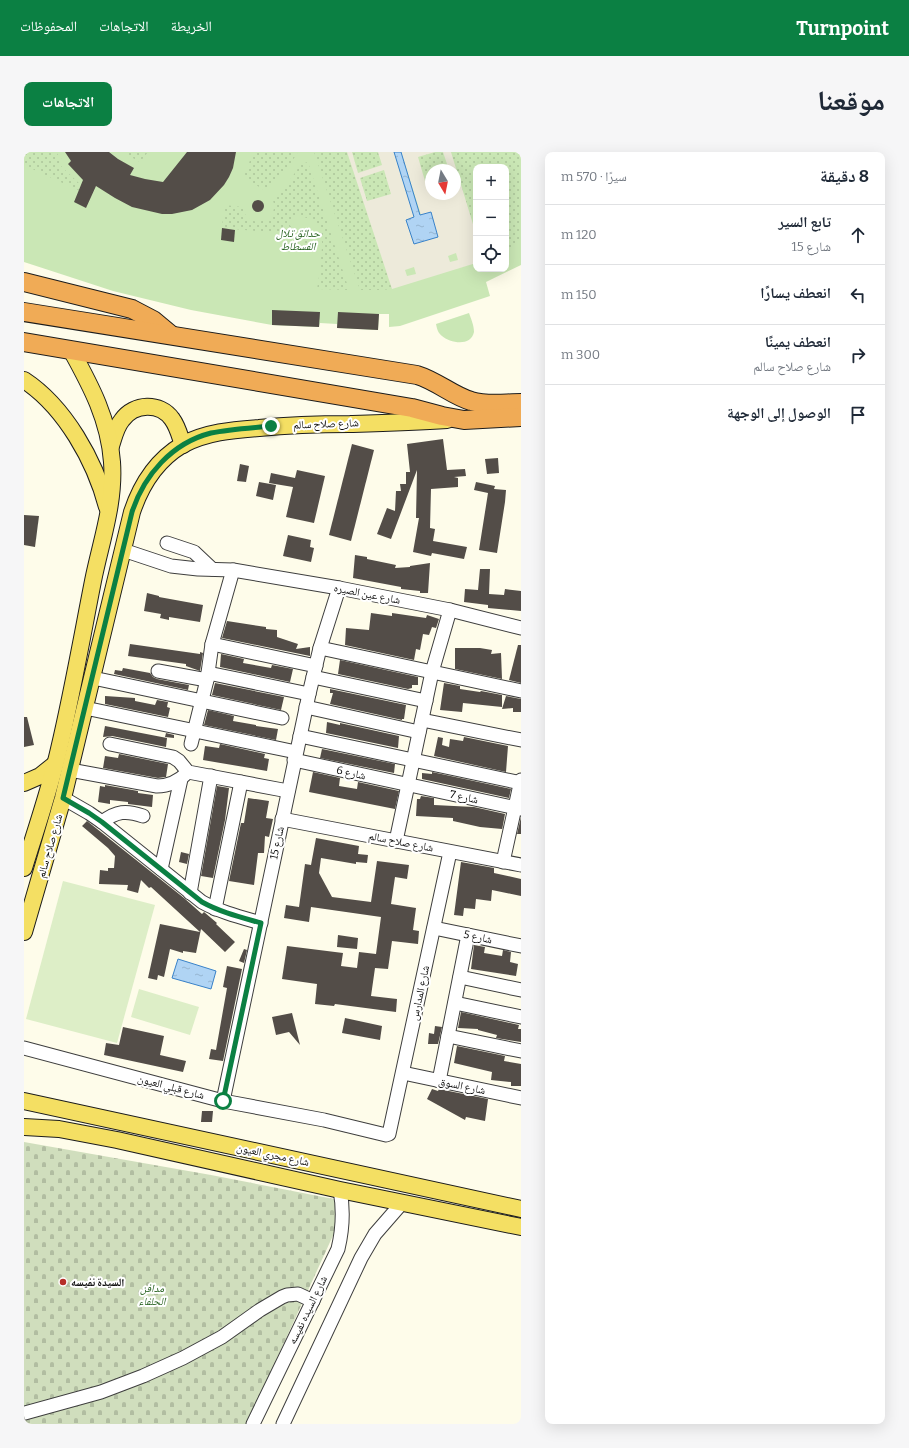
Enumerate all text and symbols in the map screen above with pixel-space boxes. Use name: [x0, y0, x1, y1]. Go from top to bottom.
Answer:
text: Turnpoint: [796, 17, 889, 40]
text: المحفوظات: [20, 18, 77, 35]
text: الاتجاهات: [99, 18, 149, 35]
text: الخريطة: [171, 18, 212, 35]
button: الاتجاهات: [24, 82, 112, 126]
text: موقعنا: [817, 84, 885, 117]
north arrow: [425, 164, 461, 200]
map controls: [473, 164, 509, 272]
button: +: [473, 164, 509, 200]
text: 8 دقيقة: [820, 166, 869, 187]
text: سيرًا · 570 m: [561, 169, 627, 184]
button: −: [473, 200, 509, 236]
text: تابع السير: [778, 213, 831, 231]
icon: ahead: [847, 224, 869, 246]
park label: حدائق تلال الفسطاط: [276, 227, 321, 253]
text: 120 m: [561, 227, 597, 242]
button: locate: [473, 236, 509, 272]
text: شارع 15: [791, 239, 831, 254]
text: انعطف يسارًا: [760, 284, 831, 302]
icon: left: [847, 284, 869, 306]
text: 150 m: [561, 287, 597, 302]
text: انعطف يمينًا: [765, 333, 831, 351]
icon: right: [847, 344, 869, 366]
text: 300 m: [561, 347, 600, 362]
text: شارع صلاح سالم: [753, 359, 831, 374]
text: الوصول إلى الوجهة: [727, 404, 831, 422]
icon: arrive: [847, 404, 869, 426]
street label: شارع صلاح سالم: [293, 416, 359, 433]
route end: [262, 417, 280, 435]
street label: شارع عين الصيره: [333, 581, 401, 607]
street label: شارع 6: [335, 764, 367, 782]
street label: شارع 7: [449, 788, 479, 806]
street label: شارع صلاح سالم: [35, 813, 66, 880]
street label: شارع 15: [267, 825, 287, 861]
street label: شارع صلاح سالم: [367, 829, 435, 856]
street label: شارع 5: [462, 928, 494, 946]
street label: شارع المدارس: [408, 964, 432, 1022]
street label: شارع قبلي العيون: [136, 1072, 206, 1104]
street label: شارع السوق: [437, 1075, 487, 1097]
route start: [214, 1092, 232, 1110]
street label: شارع مجري العيون: [235, 1141, 311, 1171]
street label: شارع السيده نفيسه: [286, 1274, 330, 1346]
place label: السيدة نفيسه: [71, 1276, 124, 1289]
marker: السيدة نفيسه: [58, 1277, 68, 1287]
park label: مدافن الحلفاء: [139, 1282, 167, 1308]

